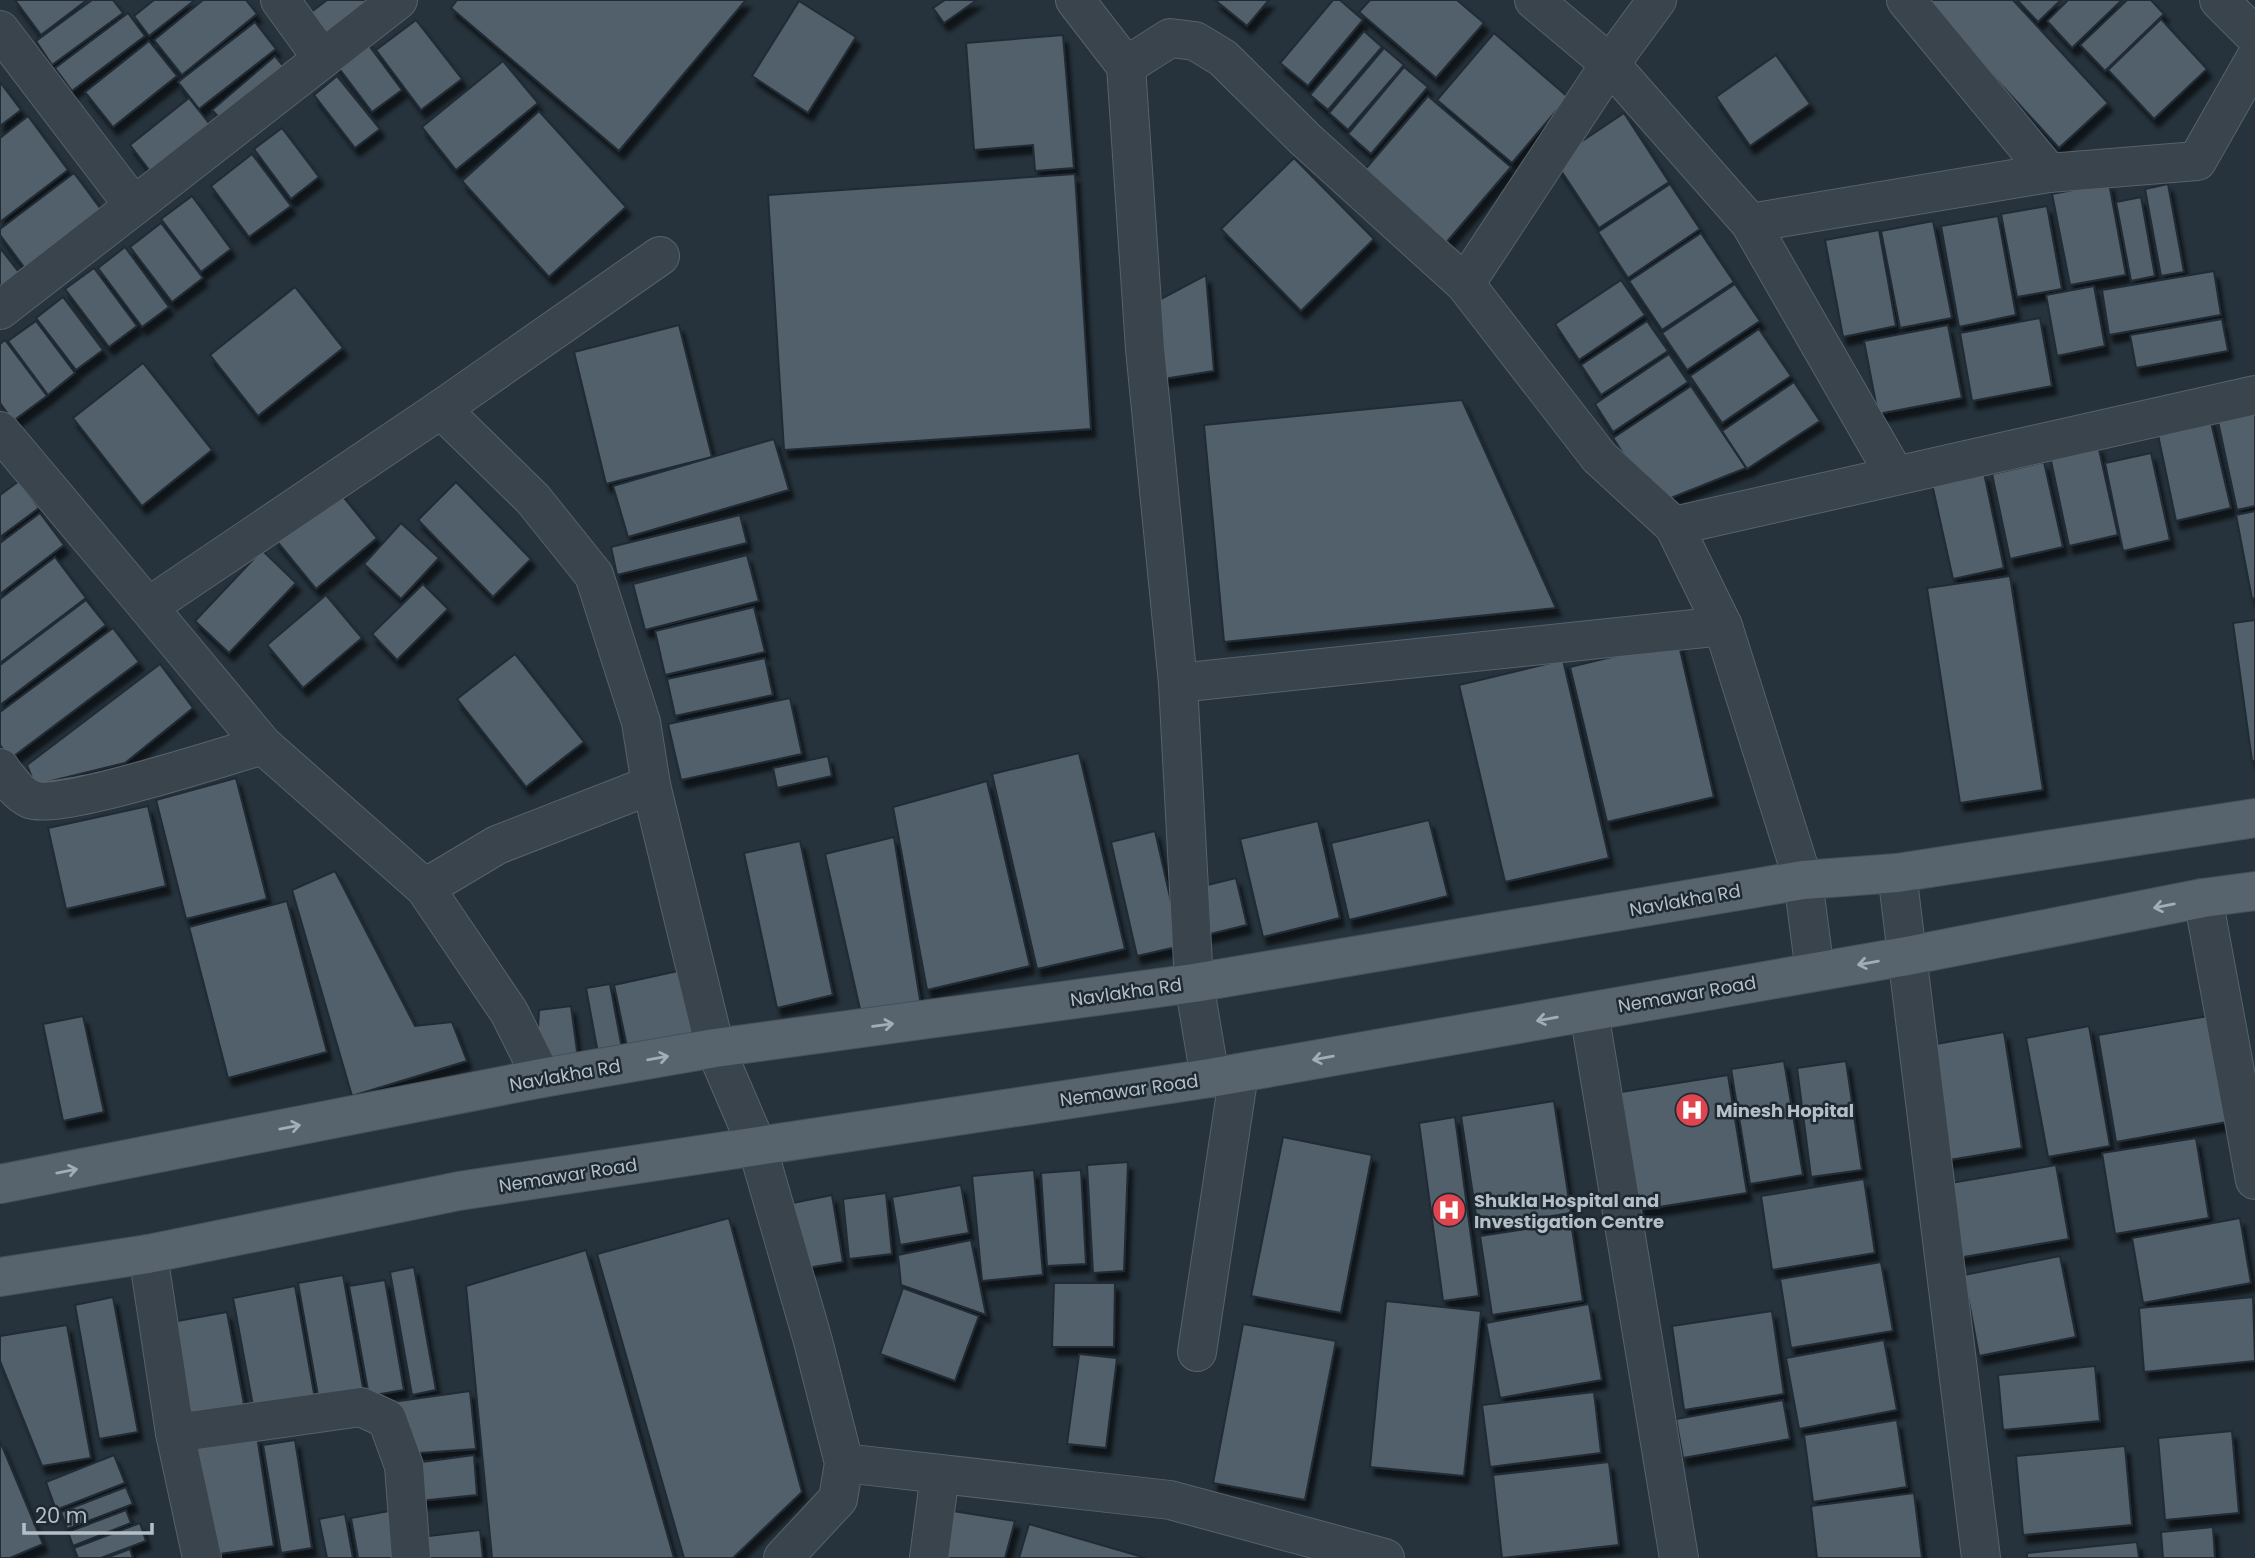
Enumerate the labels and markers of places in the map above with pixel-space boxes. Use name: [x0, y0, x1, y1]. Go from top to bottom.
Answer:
hospital icon: Minesh Hopital: [1673, 1091, 1711, 1129]
place label: Minesh Hopital: [1716, 1098, 1854, 1123]
place label: Shukla Hospital and Investigation Centre: [1474, 1188, 1664, 1234]
hospital icon: Shukla Hospital and Investigation Centre: [1430, 1191, 1468, 1229]

